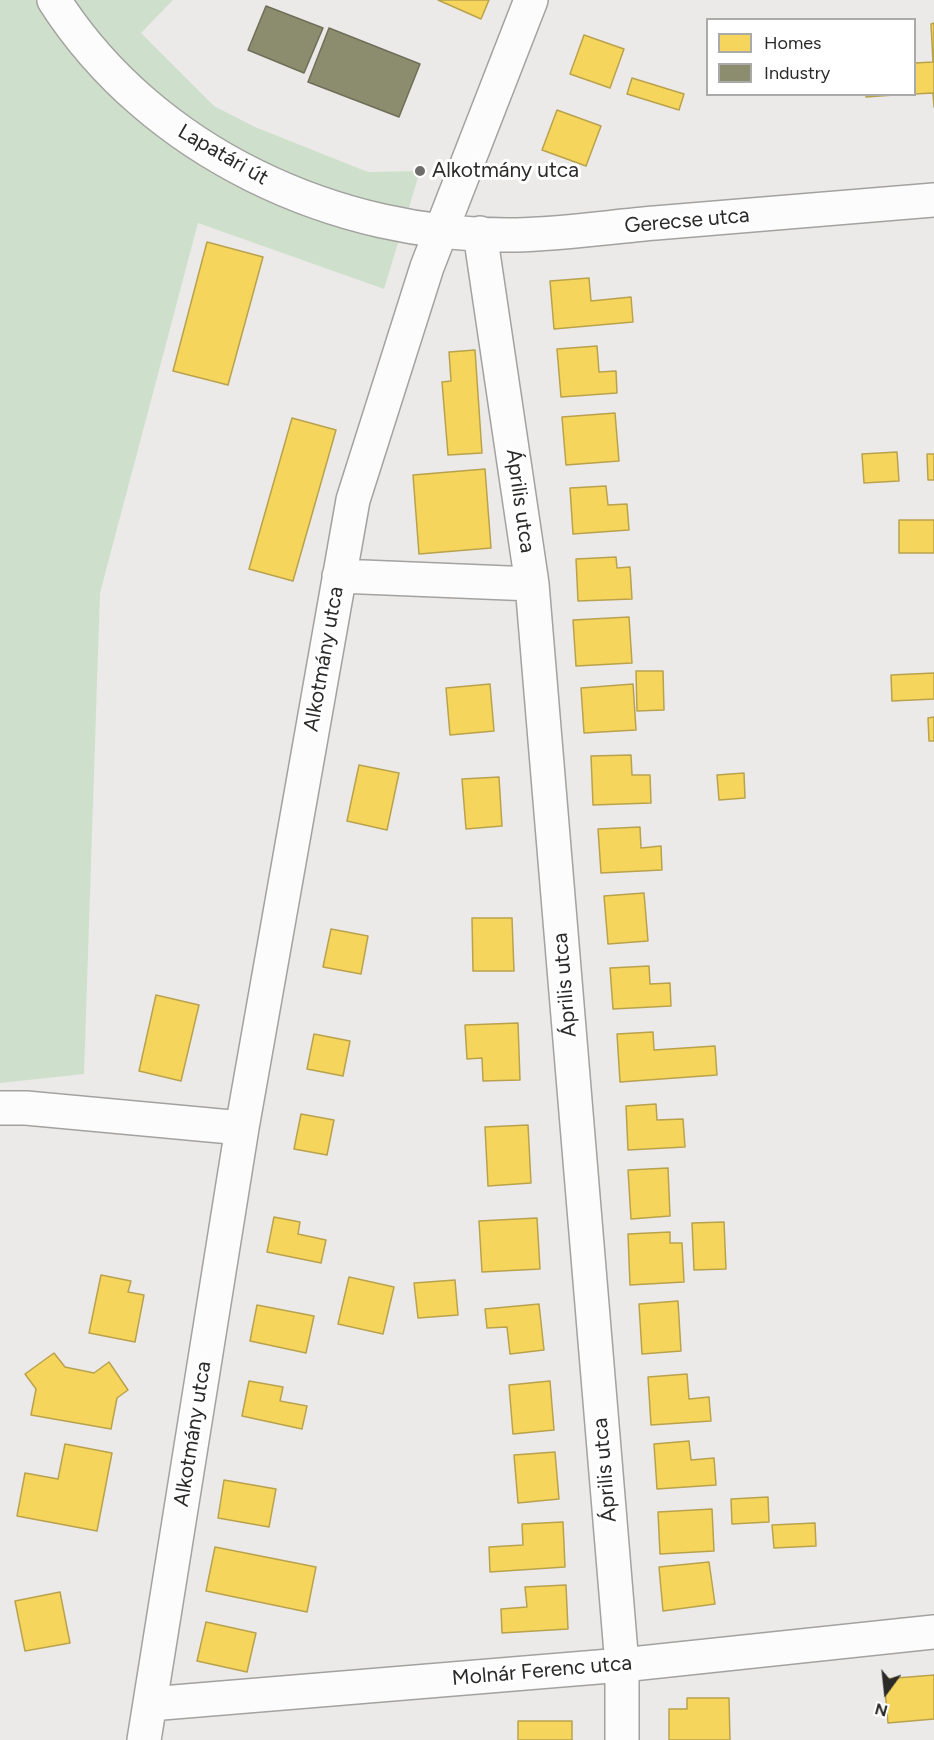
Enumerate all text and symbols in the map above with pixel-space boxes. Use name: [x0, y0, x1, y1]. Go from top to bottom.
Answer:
legend: [706, 18, 916, 96]
text: Homes: [764, 32, 822, 54]
text: Industry: [764, 62, 830, 84]
street label: Lapatári út: [173, 119, 273, 191]
place label: Alkotmány utca: [432, 158, 579, 184]
marker: Alkotmány utca: [413, 164, 427, 178]
street label: Gerecse utca: [623, 203, 751, 239]
street label: Április utca: [500, 447, 540, 555]
street label: Alkotmány utca: [299, 584, 349, 734]
street label: Április utca: [548, 932, 582, 1038]
street label: Alkotmány utca: [169, 1359, 217, 1509]
street label: Április utca: [588, 1417, 622, 1523]
street label: Molnár Ferenc utca: [451, 1651, 633, 1691]
north arrow: [856, 1662, 916, 1722]
text: N: [873, 1699, 890, 1721]

